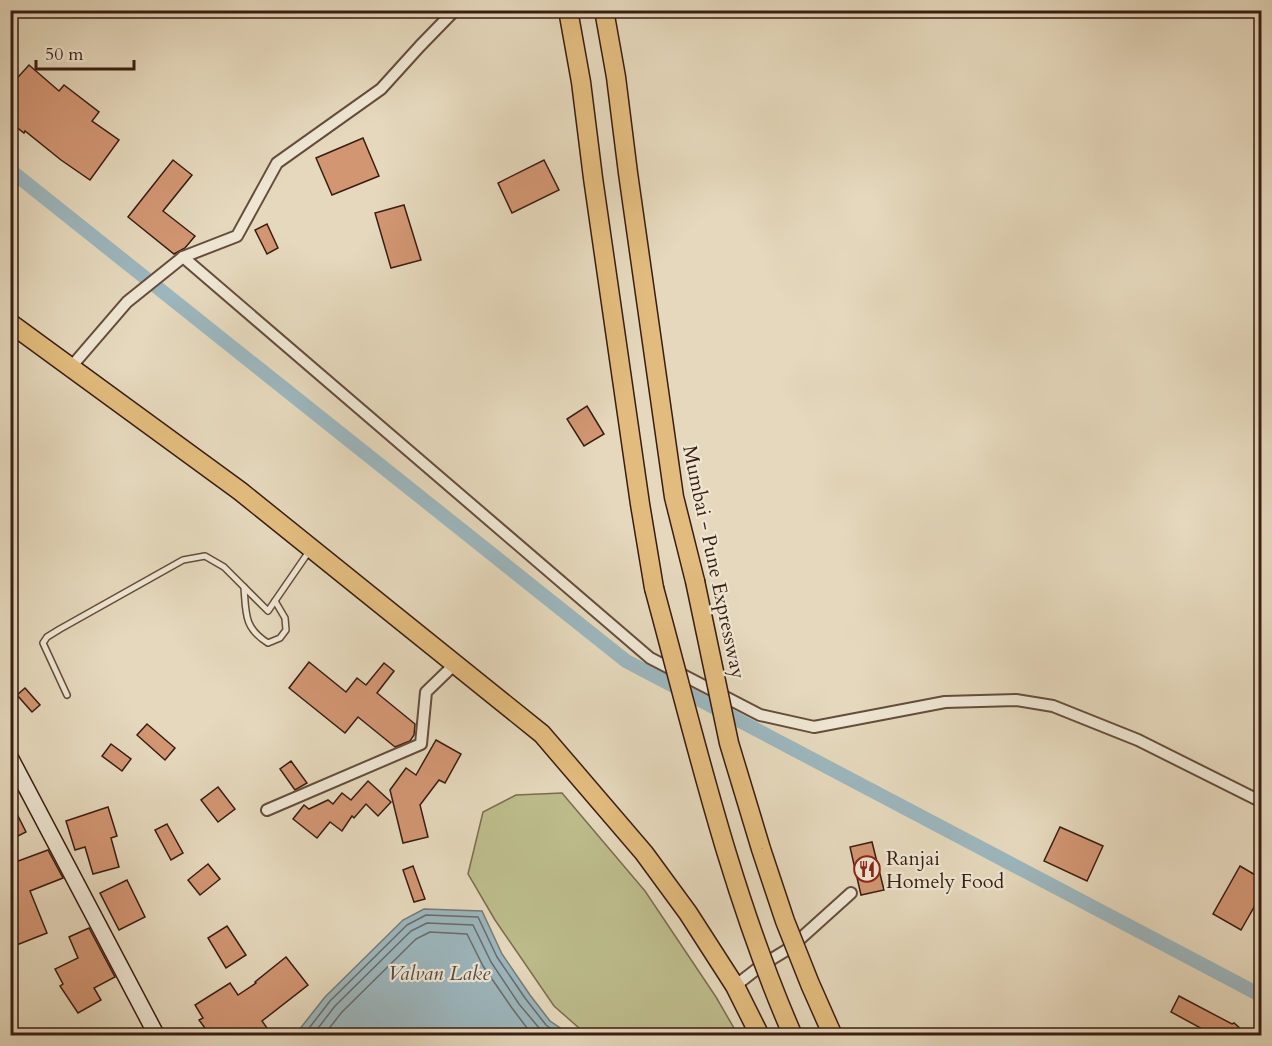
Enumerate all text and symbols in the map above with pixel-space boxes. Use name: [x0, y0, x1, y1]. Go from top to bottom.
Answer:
scale bar: [36, 33, 134, 71]
text: 50 m: [45, 42, 84, 67]
street label: Mumbai - Pune Expressway: [676, 443, 752, 682]
place label: Ranjai Homely Food: [886, 845, 1005, 895]
restaurant icon: Ranjai Homely Food: [852, 854, 882, 884]
water label: Valvan Lake: [388, 959, 491, 988]

